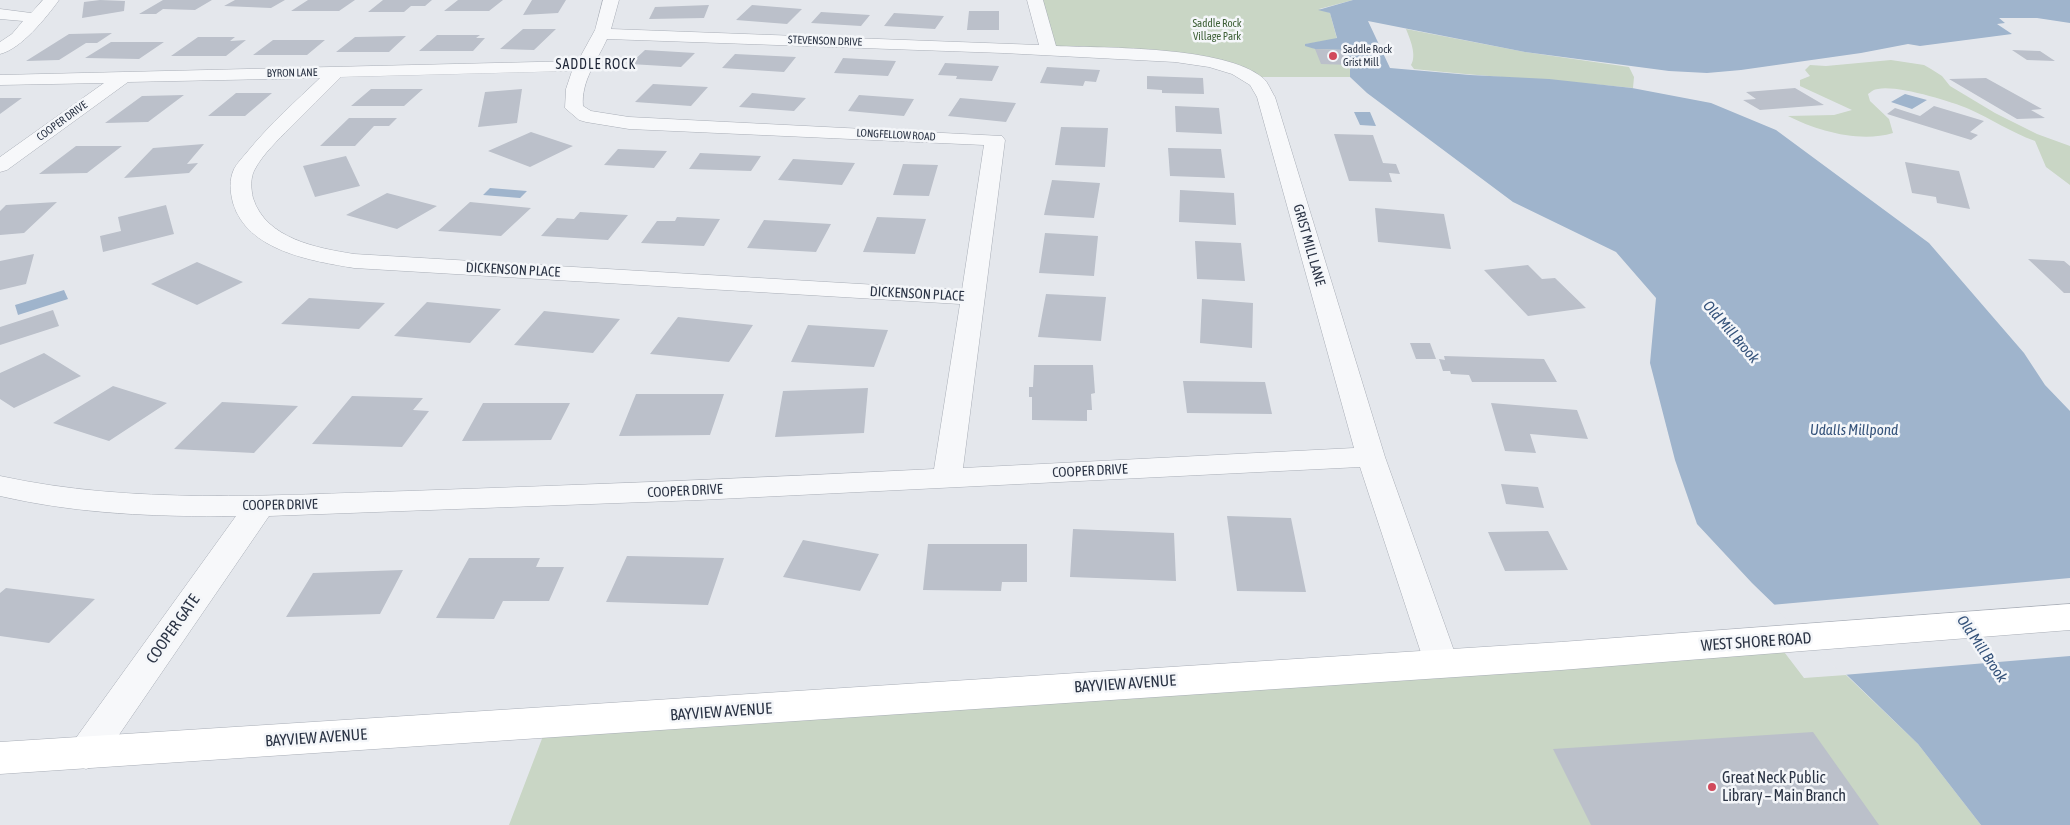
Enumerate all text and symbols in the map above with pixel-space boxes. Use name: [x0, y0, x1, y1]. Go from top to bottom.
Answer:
park label: Saddle Rock Village Park: [1192, 17, 1242, 43]
street label: STEVENSON DRIVE: [788, 33, 862, 49]
place label: Saddle Rock Grist Mill: [1343, 43, 1392, 69]
marker: Saddle Rock Grist Mill: [1327, 50, 1339, 62]
district label: SADDLE ROCK: [554, 57, 638, 73]
street label: BYRON LANE: [267, 66, 317, 80]
street label: COOPER DRIVE: [34, 98, 90, 144]
street label: LONGFELLOW ROAD: [856, 126, 936, 144]
street label: GRIST MILL LANE: [1289, 202, 1329, 288]
street label: DICKENSON PLACE: [465, 259, 561, 281]
street label: DICKENSON PLACE: [869, 283, 965, 305]
water label: Old Mill Brook: [1699, 297, 1763, 367]
water label: Udalls Millpond: [1810, 421, 1898, 439]
street label: COOPER DRIVE: [1052, 461, 1128, 481]
street label: COOPER DRIVE: [647, 481, 723, 501]
street label: COOPER DRIVE: [242, 496, 318, 514]
street label: COOPER GATE: [142, 591, 204, 667]
water label: Old Mill Brook: [1953, 612, 2011, 686]
street label: WEST SHORE ROAD: [1700, 629, 1812, 655]
street label: BAYVIEW AVENUE: [1073, 671, 1177, 697]
street label: BAYVIEW AVENUE: [669, 699, 773, 725]
street label: BAYVIEW AVENUE: [264, 725, 368, 751]
place label: Great Neck Public Library – Main Branch: [1722, 768, 1846, 806]
marker: Great Neck Public Library – Main Branch: [1706, 781, 1718, 793]

